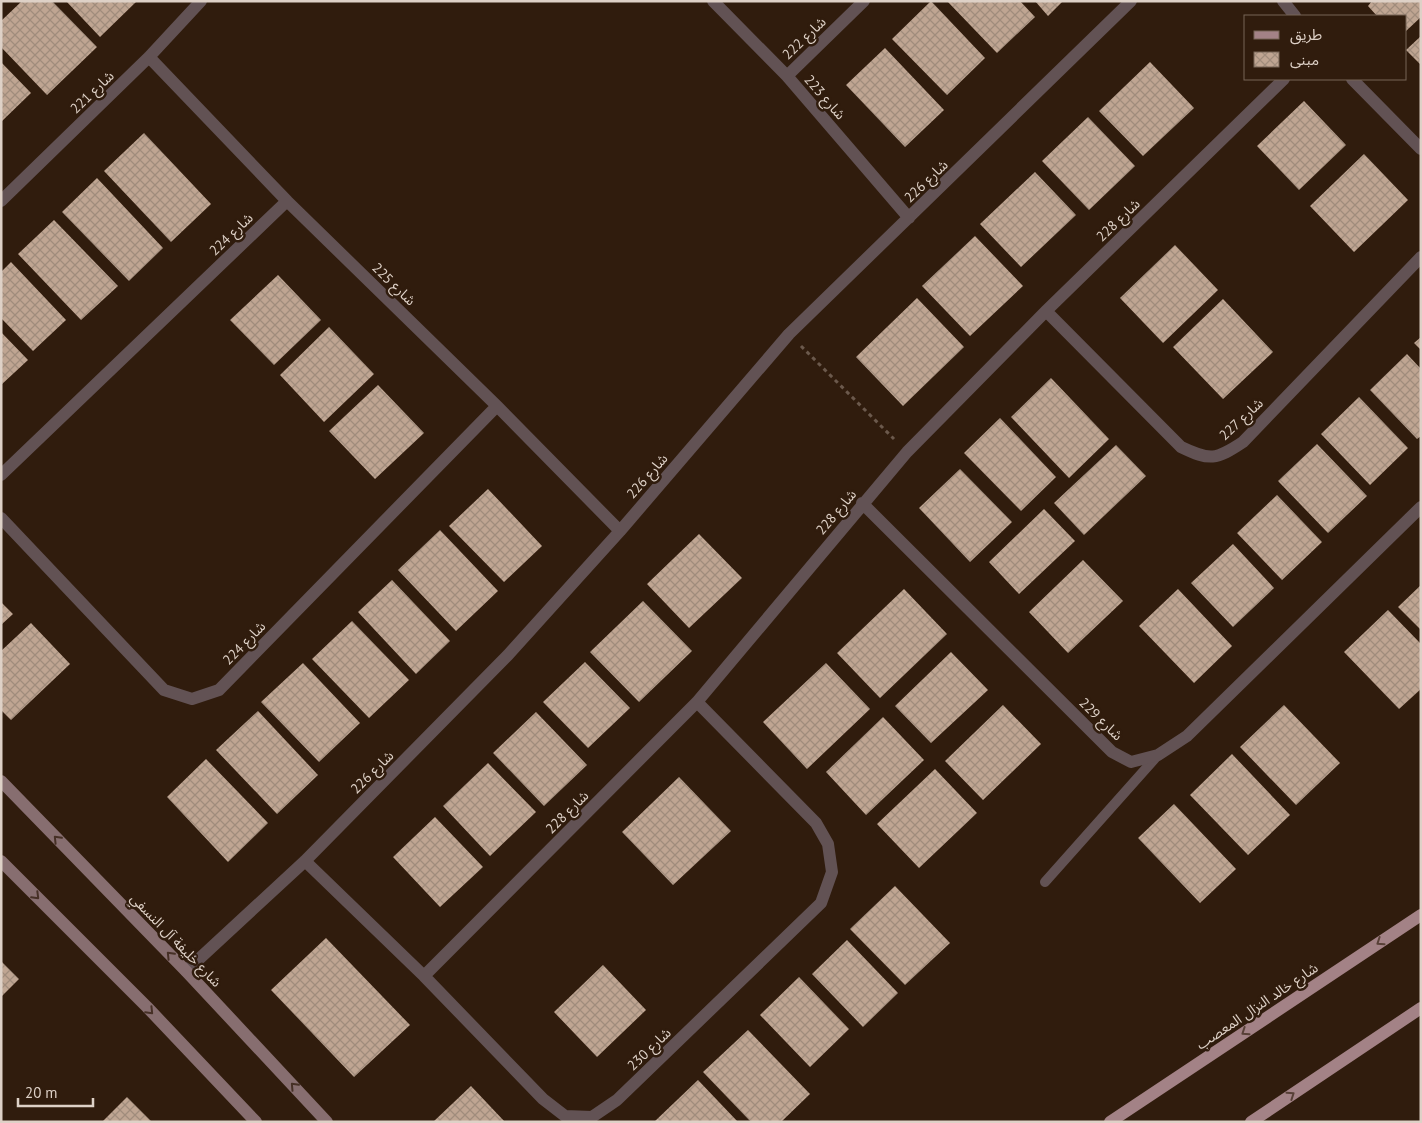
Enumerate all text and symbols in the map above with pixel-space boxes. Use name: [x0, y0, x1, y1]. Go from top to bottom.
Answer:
street label: شارع 222: [778, 13, 831, 65]
legend: [1244, 15, 1407, 80]
text: طريق: [1290, 25, 1322, 45]
text: مبنى: [1290, 50, 1319, 69]
street label: شارع 221: [66, 67, 119, 119]
street label: شارع 223: [799, 71, 849, 125]
street label: شارع 226: [900, 156, 953, 208]
street label: شارع 228: [1092, 195, 1145, 247]
street label: شارع 224: [205, 209, 258, 261]
street label: شارع 225: [367, 259, 420, 311]
street label: شارع 227: [1215, 394, 1268, 445]
street label: شارع 226: [623, 450, 673, 504]
street label: شارع 228: [812, 486, 862, 540]
street label: شارع 224: [219, 617, 271, 670]
street label: شارع 229: [1074, 694, 1127, 746]
street label: شارع 226: [347, 747, 399, 799]
street label: شارع 228: [542, 787, 594, 839]
one-way arrow: [54, 835, 63, 844]
street label: شارع خليفة آل النسفي: [125, 889, 225, 992]
one-way arrow: [30, 890, 39, 899]
one-way arrow: [1376, 936, 1386, 945]
one-way arrow: [167, 952, 176, 961]
street label: شارع خالد النزال المعصب: [1193, 959, 1322, 1055]
one-way arrow: [144, 1005, 153, 1014]
street label: شارع 230: [623, 1024, 676, 1076]
one-way arrow: [1241, 1026, 1251, 1035]
scale bar: [18, 1076, 92, 1108]
text: 20 m: [25, 1083, 58, 1102]
one-way arrow: [291, 1083, 300, 1092]
one-way arrow: [1286, 1092, 1295, 1101]

